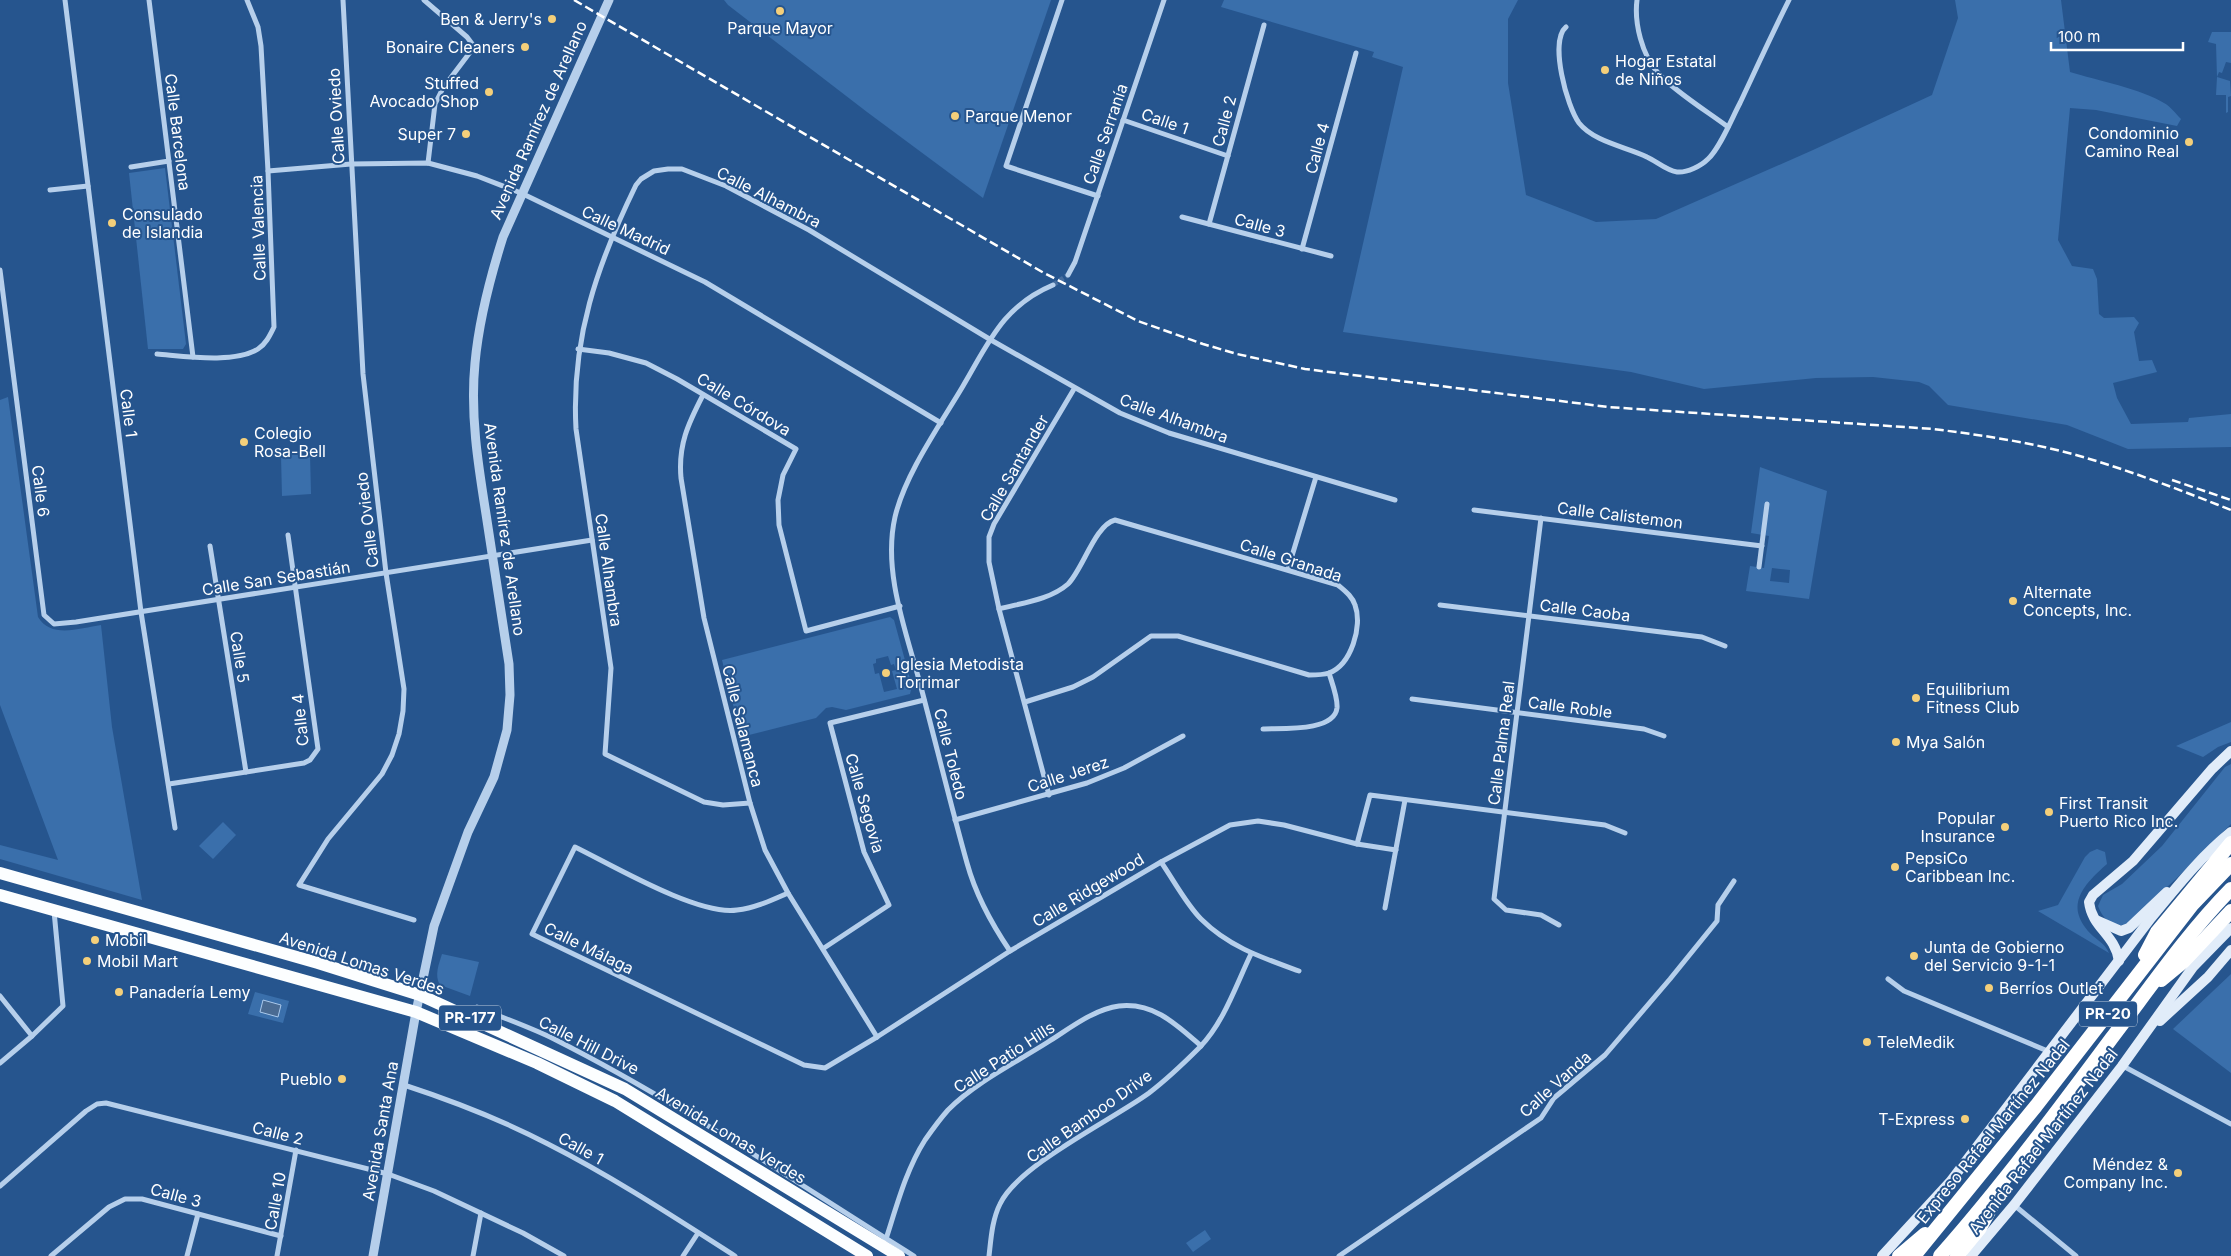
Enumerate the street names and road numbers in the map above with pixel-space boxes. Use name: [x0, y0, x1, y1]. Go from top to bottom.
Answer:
street label: Avenida Ramírez de Arellano: [485, 18, 591, 222]
street label: Calle Oviedo: [323, 68, 349, 164]
street label: Calle Barcelona: [161, 72, 195, 192]
street label: Calle Serranía: [1078, 81, 1132, 187]
street label: Calle 2: [1208, 93, 1240, 149]
street label: Calle 1: [1139, 104, 1191, 138]
street label: Calle 4: [1301, 120, 1333, 176]
street label: Calle Alhambra: [713, 162, 825, 232]
street label: Calle Valencia: [246, 175, 270, 281]
street label: Calle Madrid: [579, 201, 673, 259]
street label: Calle 3: [1232, 209, 1288, 241]
street label: Calle Córdova: [693, 368, 795, 440]
street label: Calle 1: [116, 388, 142, 438]
street label: Calle Alhambra: [1117, 389, 1231, 447]
street label: Calle Santander: [975, 411, 1053, 525]
street label: Avenida Ramírez de Arellano: [480, 421, 530, 637]
street label: Calle 6: [28, 464, 54, 518]
street label: Calle Oviedo: [351, 471, 383, 569]
street label: Calle Calistemon: [1556, 497, 1684, 533]
street label: Calle Alhambra: [591, 512, 627, 628]
street label: Calle Granada: [1237, 534, 1345, 586]
street label: Calle San Sebastián: [200, 556, 352, 600]
street label: Calle Caoba: [1538, 595, 1632, 625]
street label: Calle 5: [226, 630, 254, 684]
street label: Calle Salamanca: [718, 663, 768, 789]
street label: Calle Palma Real: [1483, 680, 1519, 806]
street label: Calle Roble: [1527, 692, 1613, 722]
street label: Calle 4: [287, 693, 313, 747]
street label: Calle Toledo: [930, 706, 972, 802]
street label: Calle Segovia: [841, 751, 889, 855]
street label: Calle Jerez: [1025, 751, 1111, 797]
street label: Calle Ridgewood: [1028, 849, 1148, 931]
street label: Calle Málaga: [541, 918, 637, 978]
street label: Avenida Lomas Verdes: [277, 927, 447, 999]
road number: PR-20: [2079, 1002, 2137, 1026]
road number: PR-177: [439, 1006, 501, 1030]
street label: Calle Hill Drive: [535, 1011, 643, 1079]
street label: Calle Patio Hills: [950, 1017, 1058, 1097]
street label: Expreso Rafael Martínez Nadal: [1912, 1035, 2074, 1227]
street label: Avenida Rafael Martínez Nadal: [1964, 1044, 2122, 1238]
street label: Calle Vanda: [1515, 1047, 1595, 1121]
street label: Avenida Santa Ana: [358, 1060, 402, 1202]
street label: Calle Bamboo Drive: [1022, 1065, 1156, 1167]
street label: Avenida Lomas Verdes: [652, 1082, 810, 1188]
street label: Calle 2: [250, 1117, 306, 1149]
street label: Calle 1: [555, 1127, 607, 1169]
street label: Calle 10: [260, 1170, 290, 1232]
street label: Calle 3: [148, 1179, 204, 1211]

